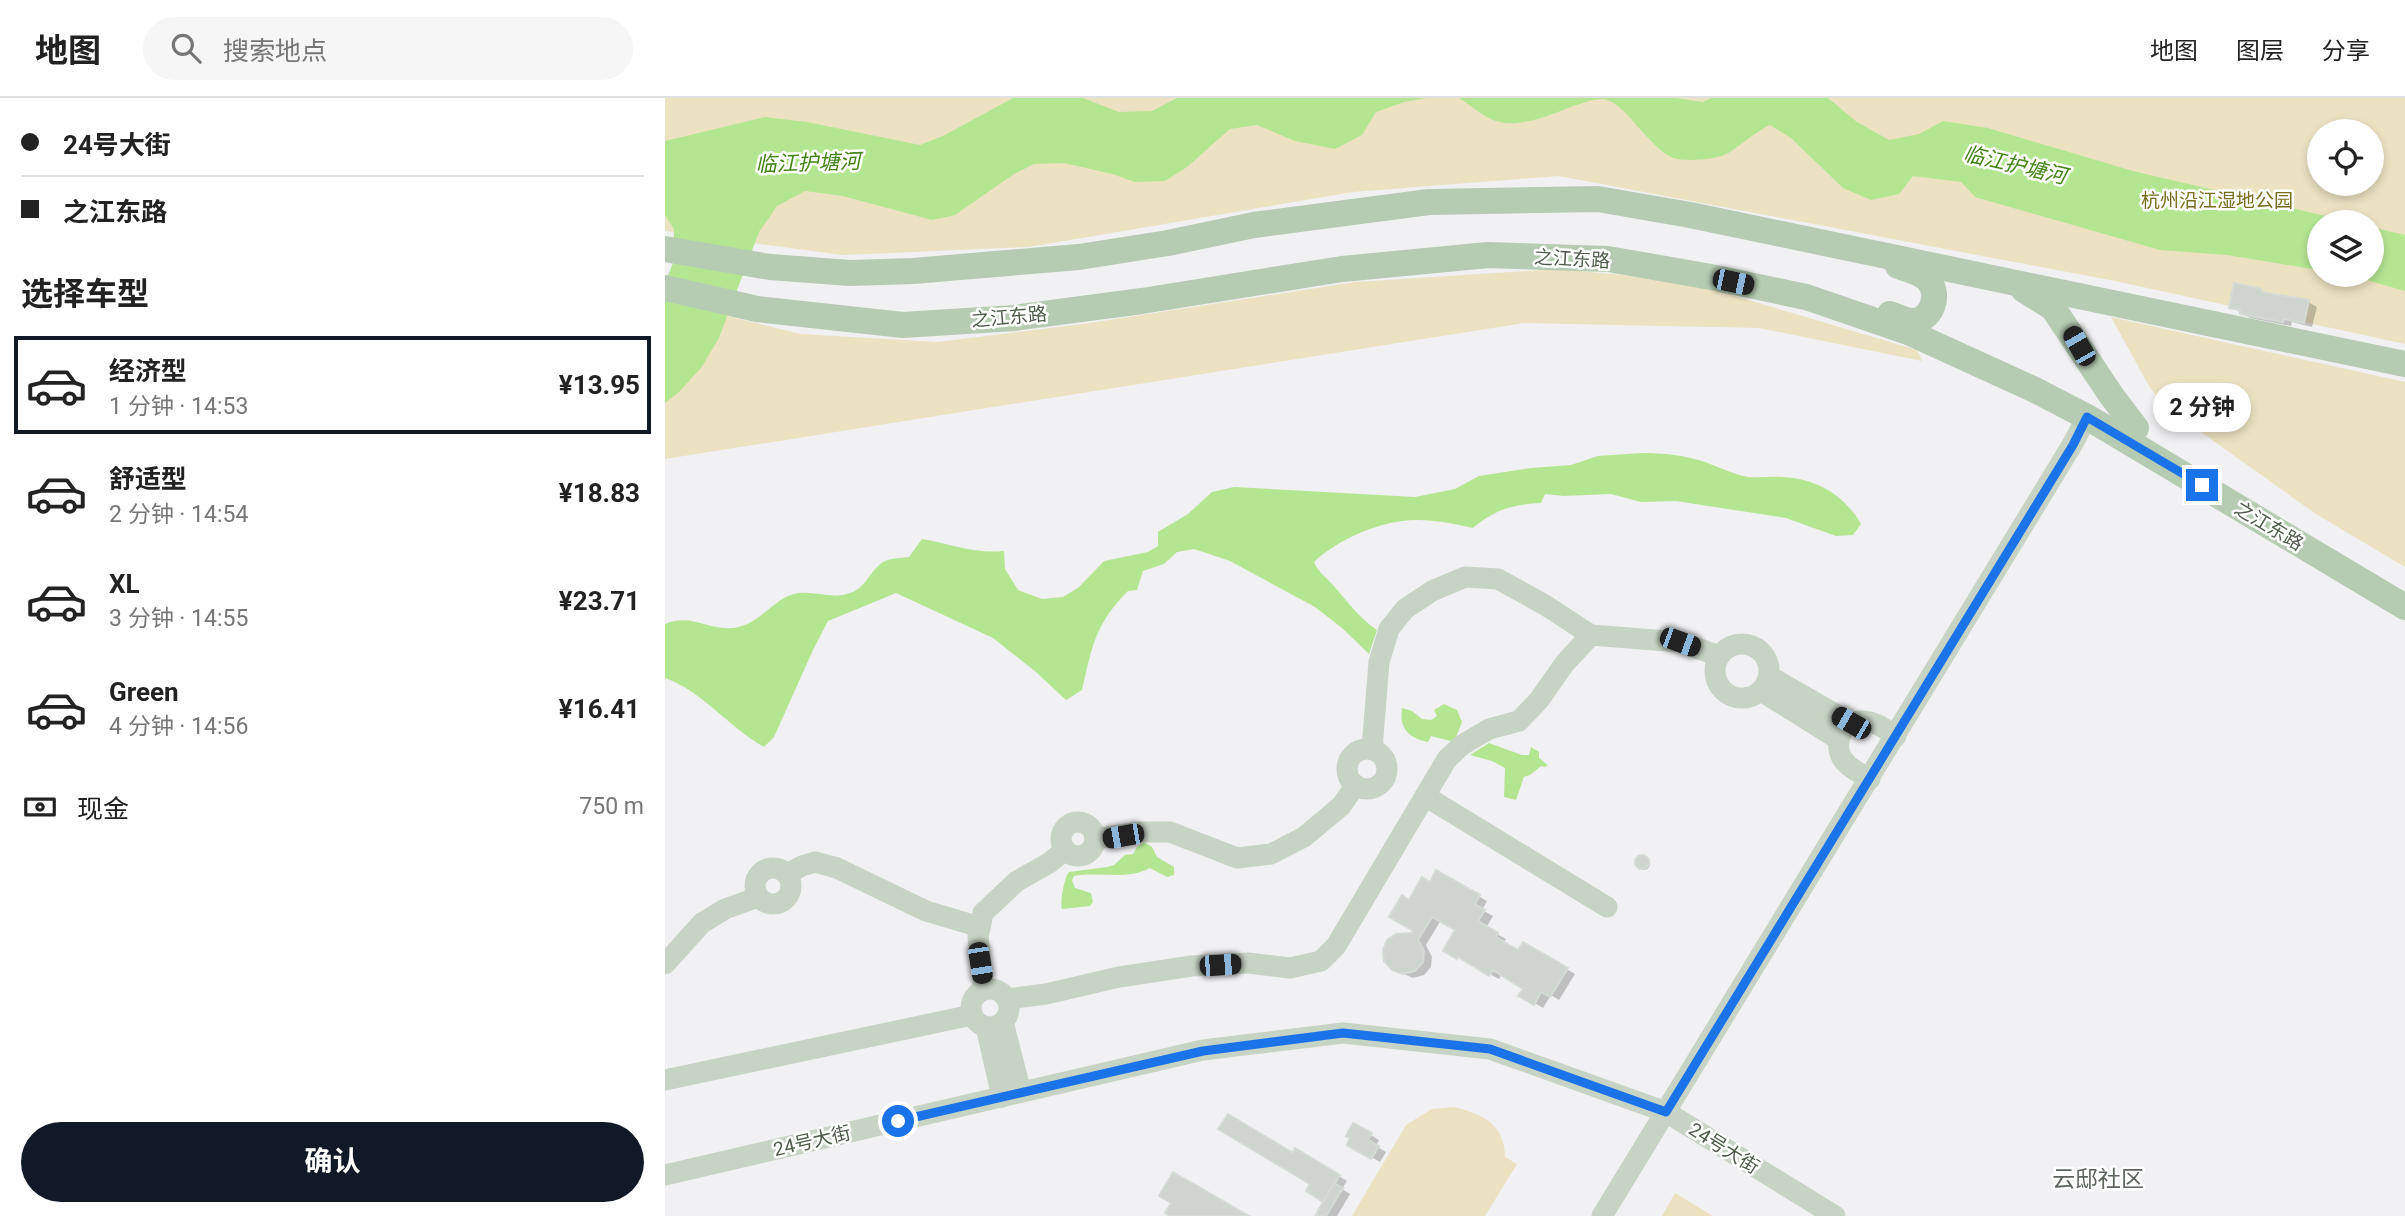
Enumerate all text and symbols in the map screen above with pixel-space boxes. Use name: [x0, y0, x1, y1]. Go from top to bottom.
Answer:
search box: [143, 17, 633, 80]
icon: search: [167, 29, 205, 67]
text: 地图: [35, 31, 101, 70]
text: 搜索地点: [223, 36, 327, 66]
text: 地图: [2150, 37, 2198, 65]
text: 图层: [2236, 37, 2284, 65]
text: 分享: [2322, 37, 2370, 65]
map controls: [2307, 119, 2384, 287]
button: locate: [2307, 119, 2384, 196]
text: 24号大街: [63, 130, 171, 160]
water label: 临江护塘河: [1961, 141, 2073, 189]
water label: 临江护塘河: [755, 149, 865, 177]
park label: 杭州沿江湿地公园: [2141, 189, 2293, 212]
text: 之江东路: [63, 197, 167, 227]
button: layers: [2307, 210, 2384, 287]
street label: 之江东路: [1533, 246, 1611, 272]
car: [1711, 267, 1756, 297]
text: 选择车型: [21, 275, 149, 313]
street label: 之江东路: [970, 302, 1048, 332]
car: [2060, 323, 2099, 369]
icon: car: [25, 354, 88, 417]
text: 经济型: [109, 356, 187, 386]
text: ¥13.95: [559, 370, 640, 400]
callout: 2 分钟: [2153, 384, 2251, 432]
text: 1 分钟 · 14:53: [109, 393, 248, 420]
text: 2 分钟: [2170, 394, 2234, 421]
icon: car: [25, 462, 88, 525]
text: 舒适型: [109, 464, 187, 494]
route end: [2186, 469, 2218, 501]
text: ¥18.83: [559, 478, 640, 508]
street label: 之江东路: [2230, 497, 2308, 555]
text: 2 分钟 · 14:54: [109, 501, 248, 528]
text: XL: [109, 569, 140, 599]
icon: car: [25, 570, 88, 633]
text: ¥23.71: [559, 586, 640, 616]
text: 3 分钟 · 14:55: [109, 605, 248, 632]
car: [1657, 625, 1704, 659]
text: Green: [109, 677, 179, 707]
icon: car: [25, 678, 88, 741]
text: ¥16.41: [559, 694, 640, 724]
car: [1828, 703, 1875, 743]
text: 4 分钟 · 14:56: [109, 713, 248, 740]
icon: cash: [21, 788, 59, 826]
text: 750 m: [579, 793, 644, 820]
text: 现金: [77, 794, 129, 824]
car: [1101, 822, 1146, 850]
car: [967, 941, 994, 985]
car: [1199, 953, 1242, 977]
route start: [882, 1105, 914, 1137]
street label: 24号大街: [1685, 1117, 1763, 1179]
street label: 24号大街: [771, 1121, 853, 1161]
button: 确认: [21, 1122, 644, 1202]
district label: 云邸社区: [2052, 1166, 2144, 1193]

